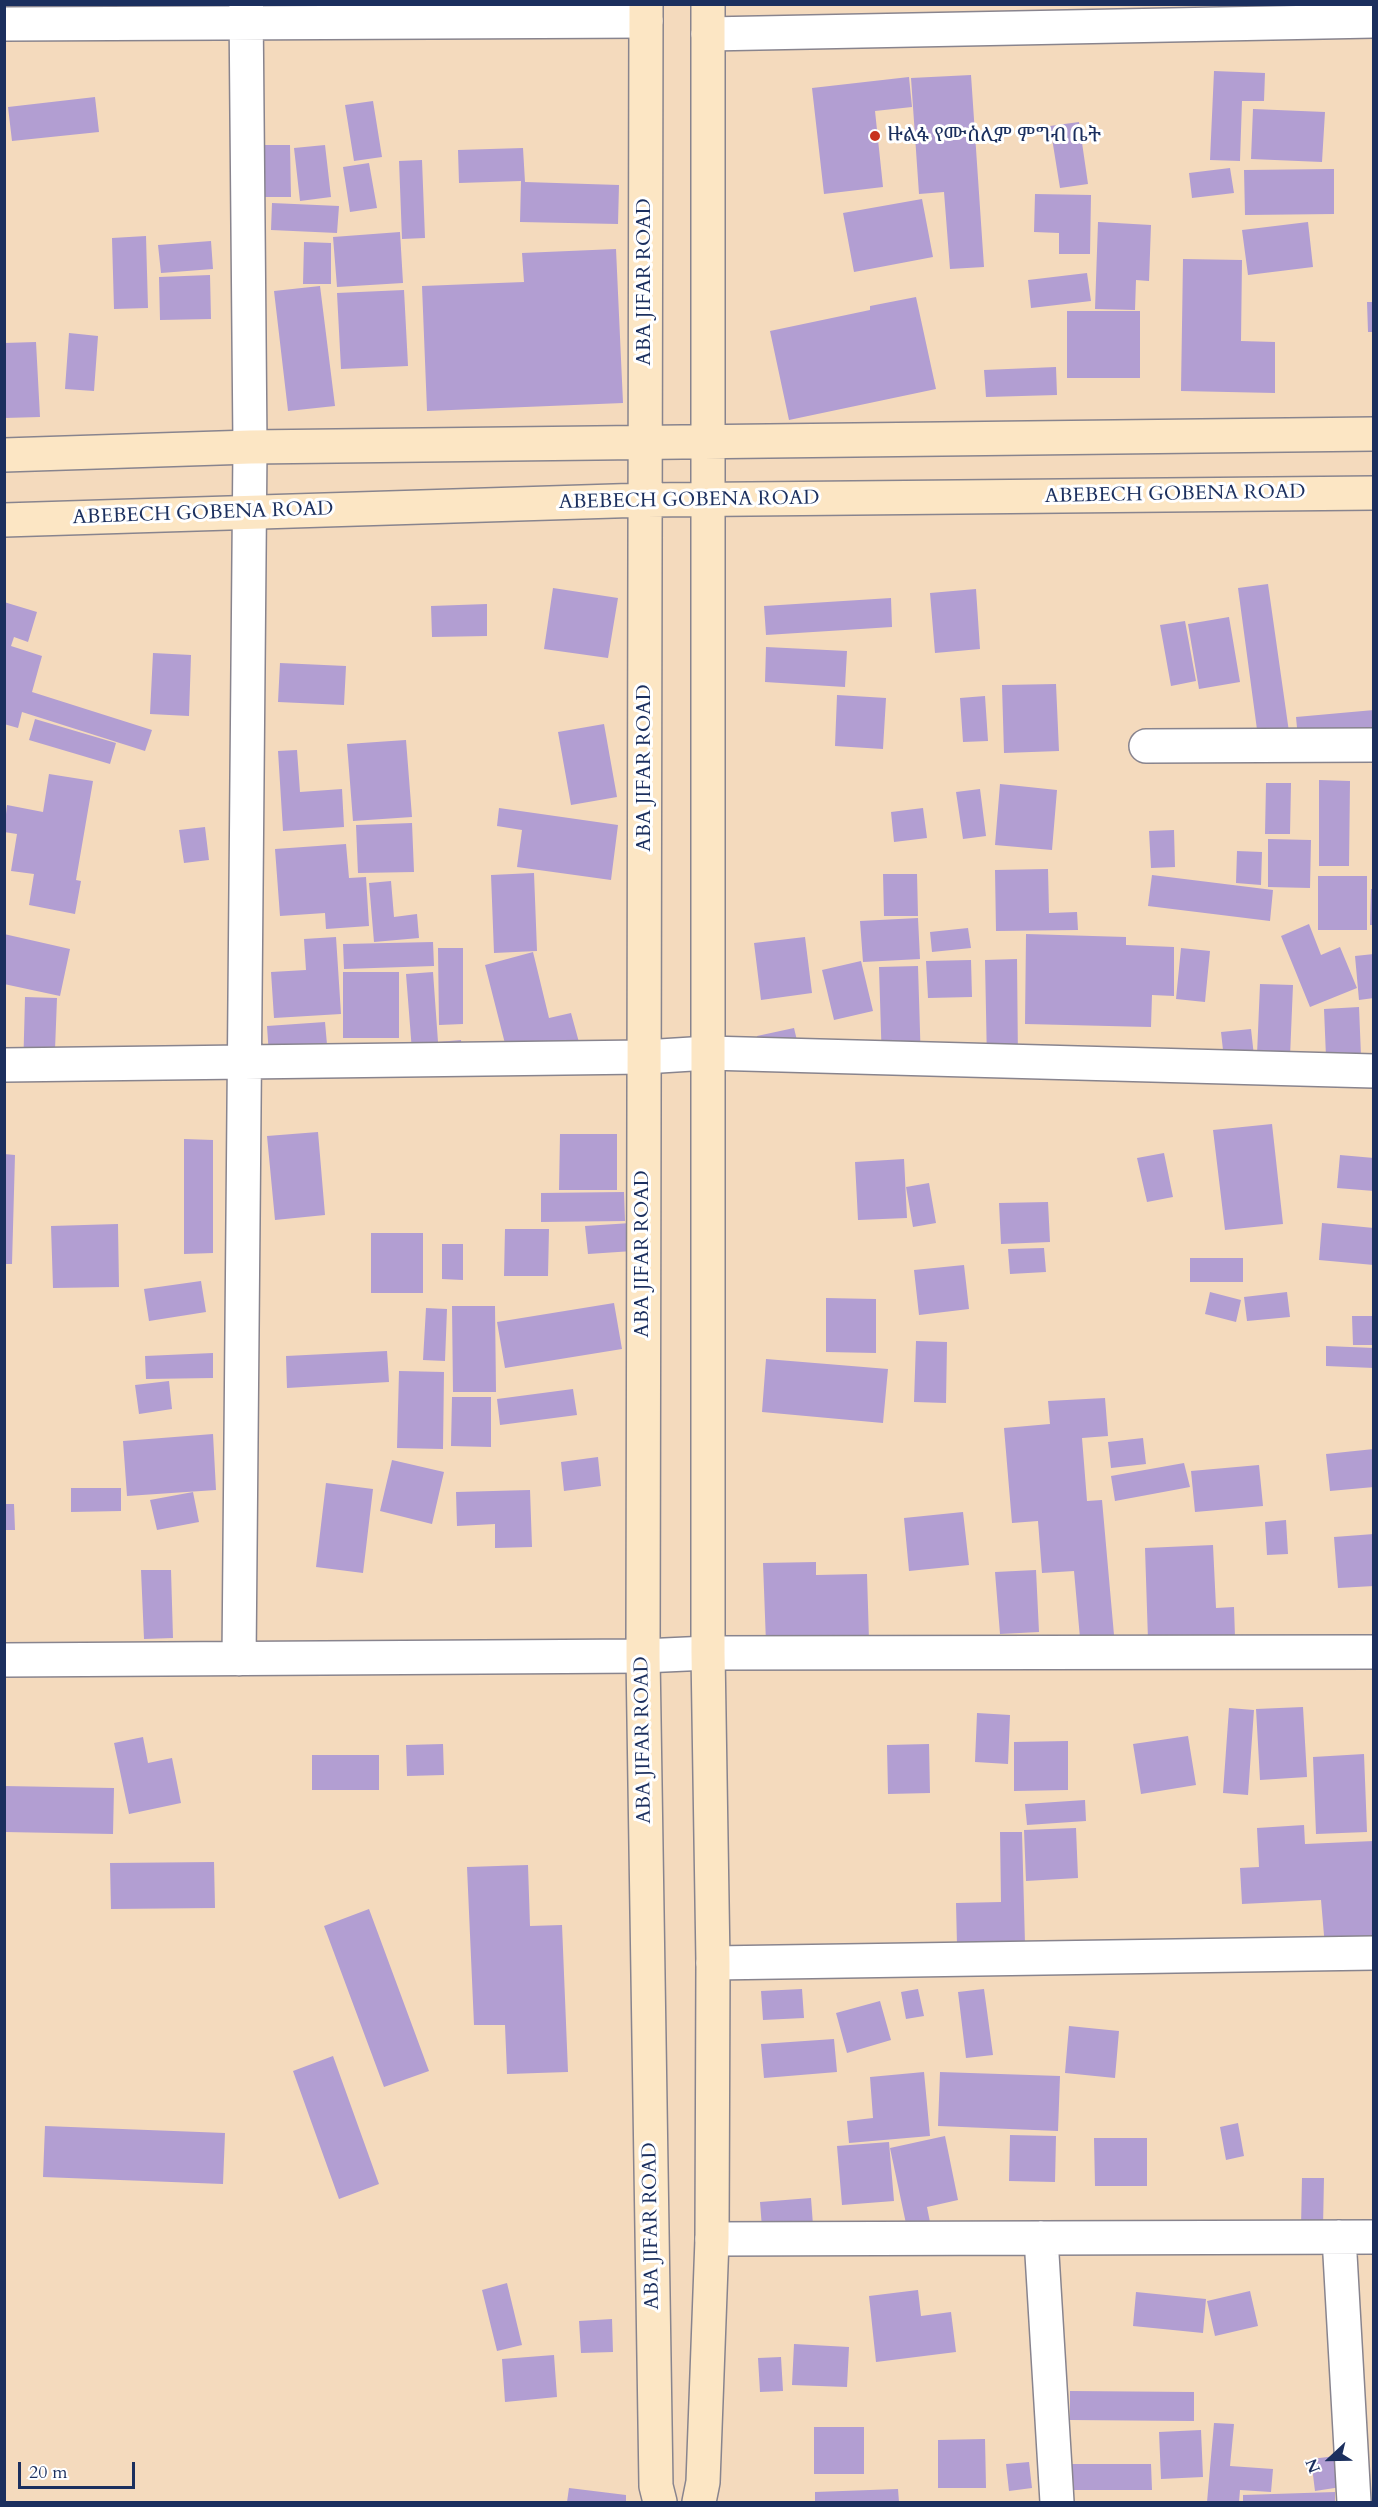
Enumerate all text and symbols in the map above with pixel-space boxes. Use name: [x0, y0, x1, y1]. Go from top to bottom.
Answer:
place label: ዙልፋ የሙስሊም ምግብ ቤት: [887, 124, 1101, 148]
marker: ዙልፋ የሙስሊም ምግብ ቤት: [868, 129, 882, 143]
street label: ABA JIFAR ROAD: [633, 198, 657, 366]
street label: ABEBECH GOBENA ROAD: [1044, 481, 1306, 509]
street label: ABEBECH GOBENA ROAD: [558, 487, 820, 515]
street label: ABEBECH GOBENA ROAD: [72, 497, 334, 531]
street label: ABA JIFAR ROAD: [633, 684, 657, 852]
street label: ABA JIFAR ROAD: [631, 1170, 655, 1338]
street label: ABA JIFAR ROAD: [631, 1656, 657, 1824]
street label: ABA JIFAR ROAD: [639, 2142, 665, 2310]
north arrow: [1300, 2429, 1360, 2489]
scale bar: [21, 2450, 138, 2488]
text: N: [1301, 2455, 1326, 2476]
text: 20 m: [29, 2460, 68, 2485]

